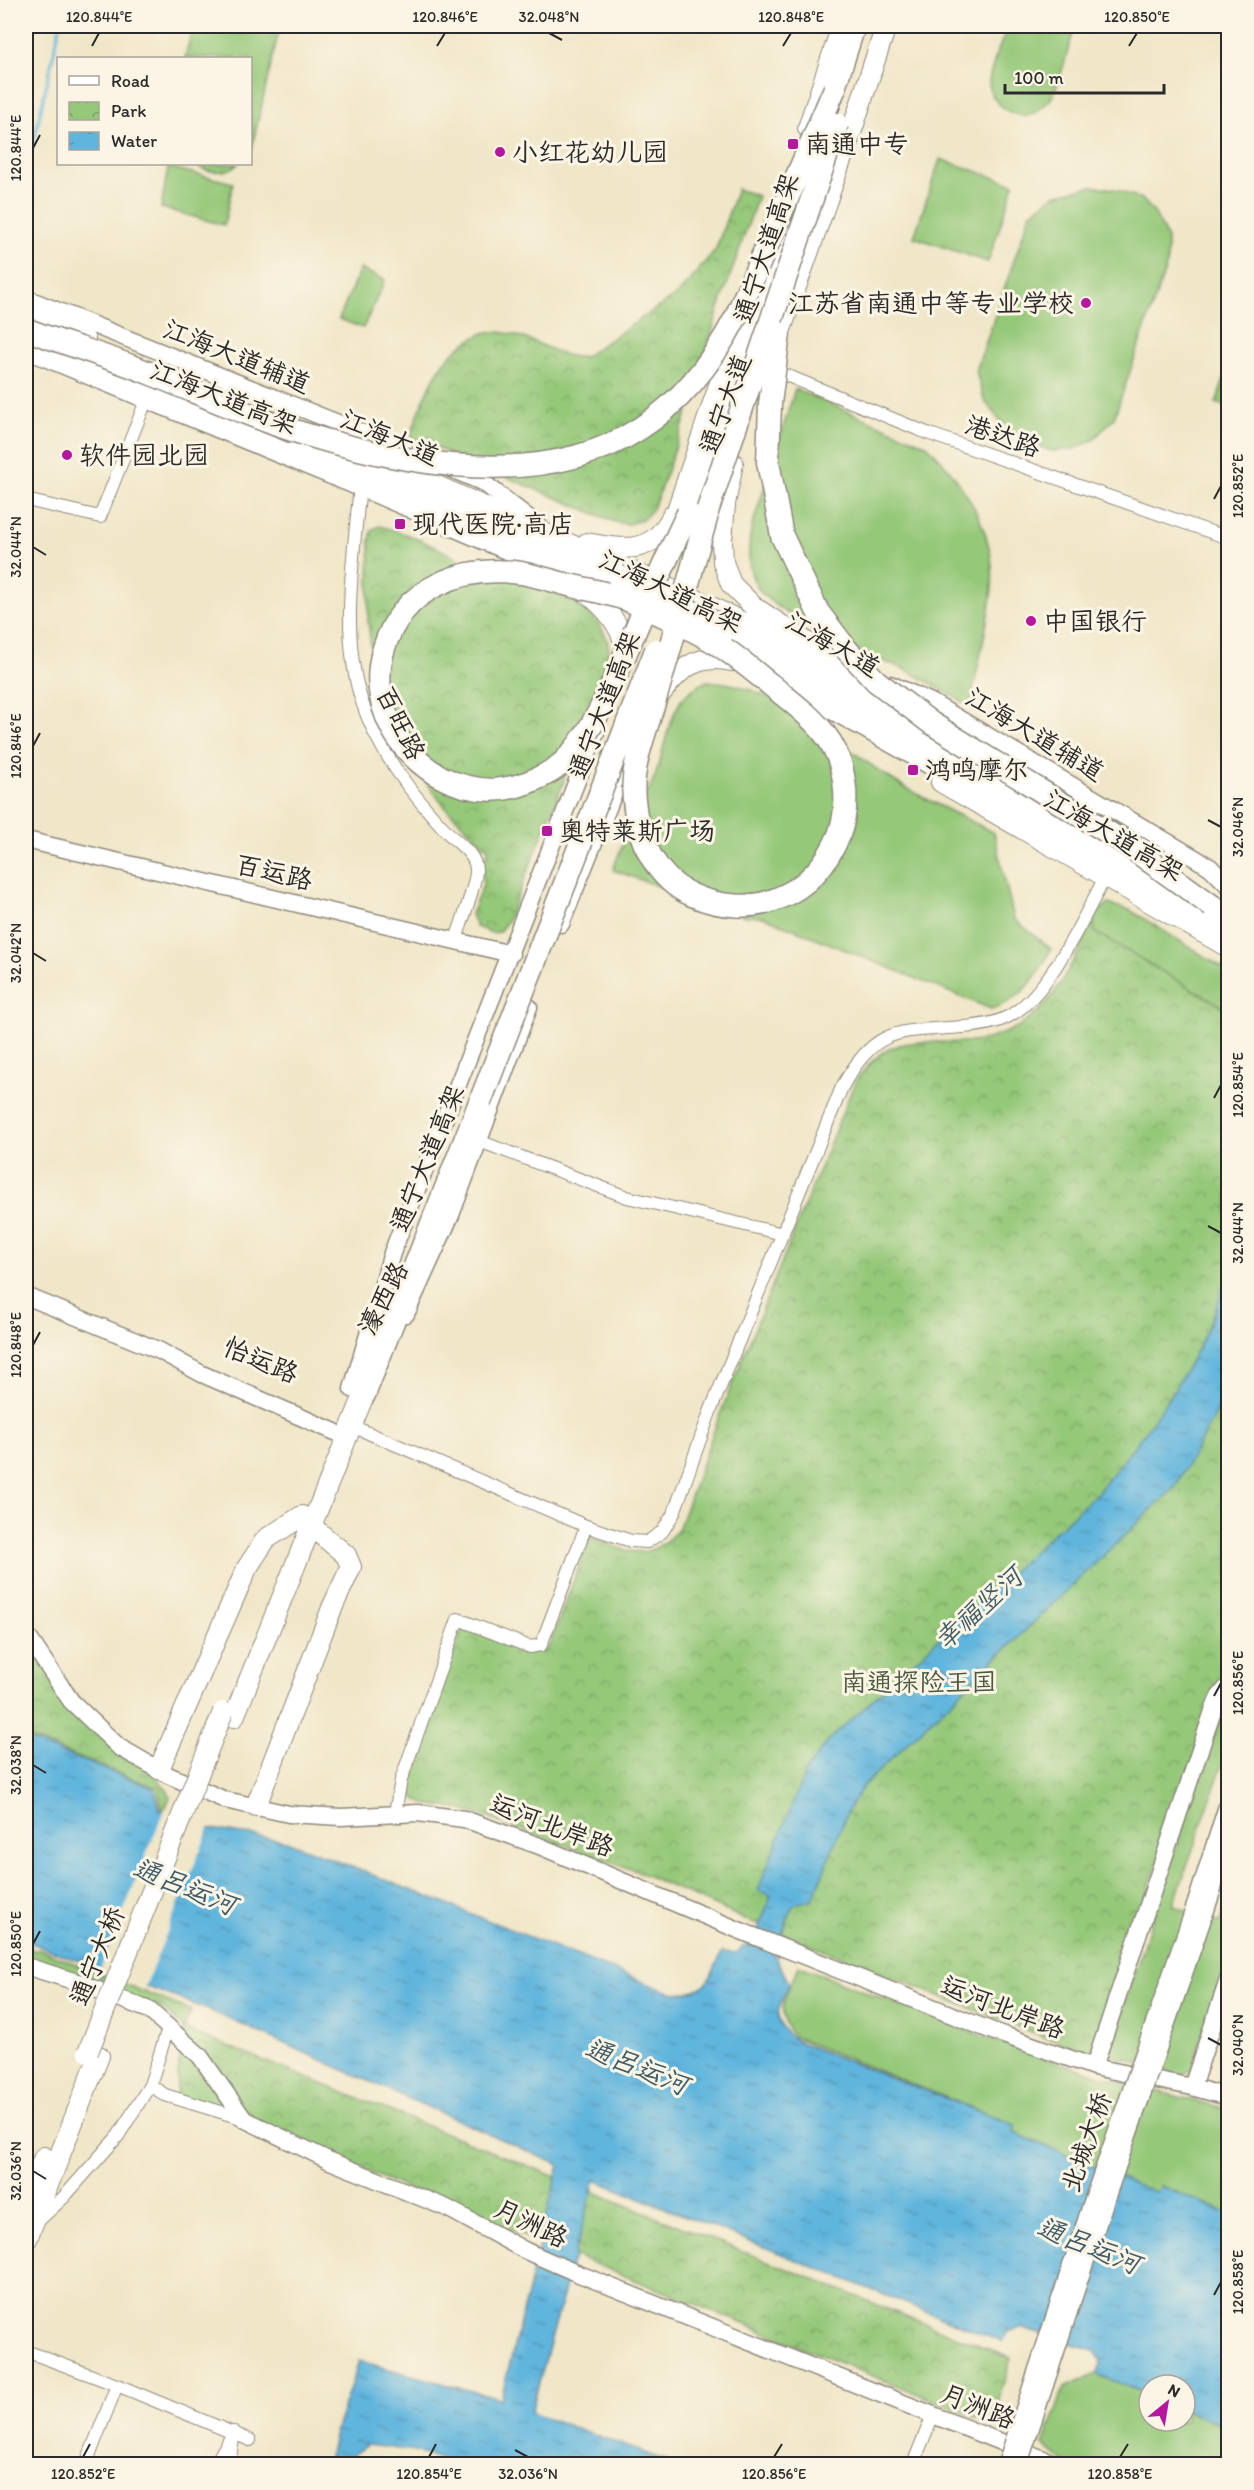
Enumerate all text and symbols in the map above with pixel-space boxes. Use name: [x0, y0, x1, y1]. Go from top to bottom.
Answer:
text: 120.844°E: [66, 8, 132, 26]
text: 120.846°E: [412, 8, 478, 26]
text: 32.048°N: [519, 8, 579, 26]
text: 120.848°E: [758, 8, 824, 26]
text: 120.850°E: [1104, 8, 1170, 26]
legend: [57, 57, 252, 165]
scale bar: [1005, 57, 1164, 95]
text: 100 m: [1014, 67, 1064, 89]
text: Road: [111, 70, 150, 92]
text: Park: [111, 100, 146, 122]
text: 120.844°E: [7, 115, 25, 181]
place label: 南通中专: [805, 128, 909, 160]
text: Water: [111, 130, 157, 152]
place label: 小红花幼儿园: [512, 136, 668, 168]
marker: 南通中专: [786, 137, 800, 151]
marker: 小红花幼儿园: [493, 145, 507, 159]
street label: 通宁大道高架: [727, 169, 805, 327]
place label: 江苏省南通中等专业学校: [788, 287, 1074, 319]
marker: 江苏省南通中等专业学校: [1079, 296, 1093, 310]
street label: 江海大道辅道: [159, 312, 315, 400]
street label: 通宁大道: [692, 350, 758, 458]
street label: 江海大道高架: [146, 353, 302, 441]
street label: 江海大道: [336, 402, 444, 472]
street label: 港达路: [961, 408, 1045, 464]
place label: 软件园北园: [79, 439, 209, 471]
marker: 软件园北园: [60, 448, 74, 462]
text: 120.852°E: [1229, 454, 1247, 518]
place label: 现代医院·高店: [412, 508, 574, 540]
text: 32.044°N: [7, 516, 25, 578]
marker: 现代医院·高店: [393, 517, 407, 531]
street label: 江海大道高架: [594, 542, 748, 640]
street label: 江海大道: [780, 604, 886, 684]
place label: 中国银行: [1043, 605, 1147, 637]
marker: 中国银行: [1024, 614, 1038, 628]
street label: 通宁大道高架: [561, 626, 647, 784]
street label: 江海大道辅道: [960, 680, 1110, 788]
street label: 百旺路: [370, 681, 432, 765]
text: 120.846°E: [7, 713, 25, 779]
place label: 鸿鸣摩尔: [925, 754, 1029, 786]
marker: 鸿鸣摩尔: [906, 763, 920, 777]
street label: 江海大道高架: [1038, 782, 1190, 888]
text: 32.046°N: [1229, 797, 1247, 857]
place label: 奥特莱斯广场: [559, 815, 715, 847]
marker: 奥特莱斯广场: [540, 824, 554, 838]
street label: 百运路: [232, 848, 316, 896]
text: 32.042°N: [7, 923, 25, 983]
text: 120.854°E: [1229, 1052, 1247, 1118]
street label: 通宁大道高架: [383, 1080, 471, 1236]
text: 32.044°N: [1229, 1202, 1247, 1264]
street label: 濠西路: [351, 1256, 415, 1340]
text: 120.848°E: [7, 1312, 25, 1378]
street label: 怡运路: [219, 1330, 303, 1390]
water label: 幸福竖河: [927, 1557, 1032, 1656]
text: 120.856°E: [1229, 1651, 1247, 1715]
park label: 南通探险王国: [841, 1666, 997, 1698]
text: 32.038°N: [7, 1735, 25, 1795]
street label: 运河北岸路: [486, 1787, 618, 1863]
water label: 通吕运河: [129, 1850, 245, 1923]
street label: 通宁大桥: [63, 1902, 131, 2010]
text: 120.850°E: [7, 1911, 25, 1977]
street label: 运河北岸路: [937, 1969, 1069, 2045]
text: 32.040°N: [1229, 2014, 1247, 2076]
water label: 通吕运河: [581, 2030, 697, 2103]
street label: 北城大桥: [1054, 2088, 1118, 2196]
text: 32.036°N: [7, 2141, 25, 2201]
street label: 月洲路: [489, 2192, 573, 2254]
water label: 通吕运河: [1033, 2209, 1149, 2282]
text: 120.858°E: [1229, 2250, 1247, 2314]
north arrow: [1137, 2373, 1197, 2433]
street label: 月洲路: [936, 2377, 1020, 2435]
text: N: [1165, 2380, 1184, 2401]
text: 120.852°E: [51, 2465, 115, 2483]
text: 120.854°E: [396, 2465, 462, 2483]
text: 32.036°N: [498, 2465, 558, 2483]
text: 120.856°E: [742, 2465, 806, 2483]
text: 120.858°E: [1088, 2465, 1152, 2483]

